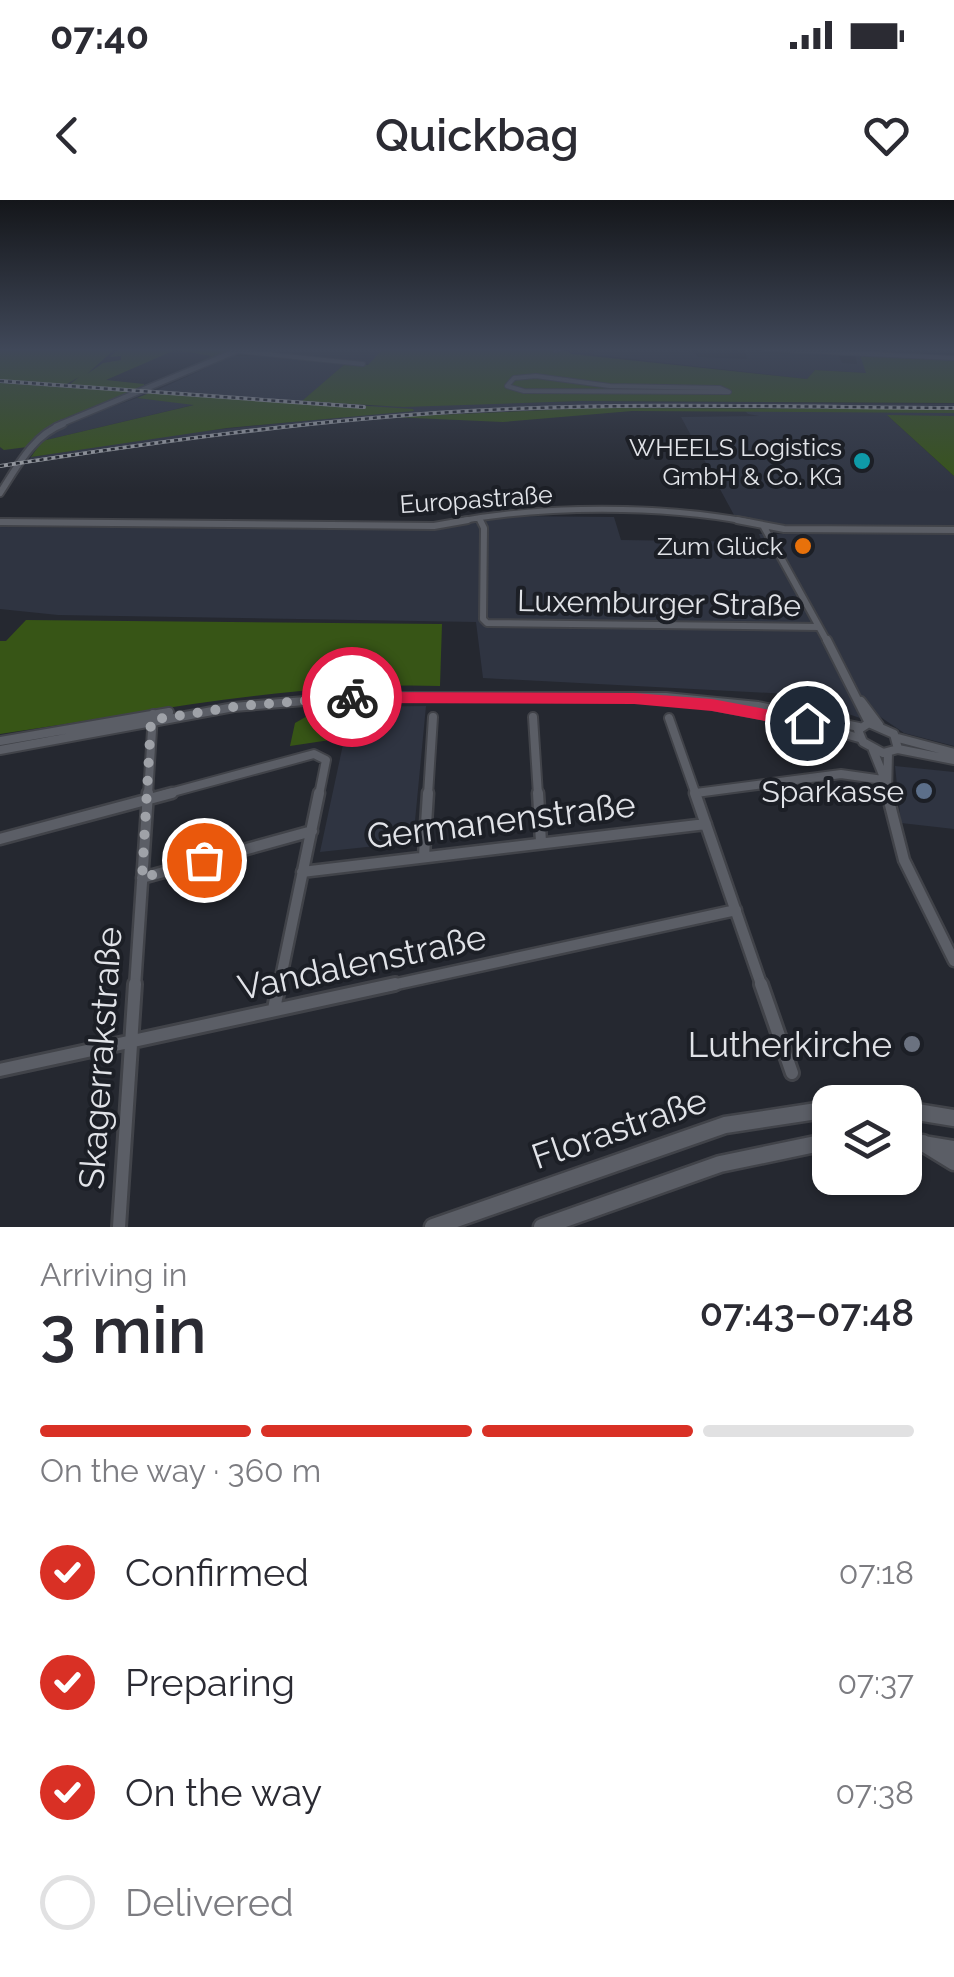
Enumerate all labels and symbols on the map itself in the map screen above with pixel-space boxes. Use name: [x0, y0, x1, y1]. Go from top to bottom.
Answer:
place label: WHEELS Logistics GmbH & Co. KG: [629, 432, 842, 491]
marker: WHEELS Logistics GmbH & Co. KG: [851, 450, 873, 472]
street label: Europastraße: [398, 479, 554, 519]
place label: Zum Glück: [657, 531, 784, 561]
marker: Zum Glück: [792, 535, 814, 557]
street label: Luxemburger Straße: [517, 583, 801, 623]
courier: [302, 647, 402, 747]
pin: [765, 681, 850, 766]
place label: Sparkasse: [762, 774, 904, 809]
marker: Sparkasse: [913, 780, 935, 802]
street label: Germanenstraße: [364, 783, 638, 857]
pin: [162, 818, 247, 903]
street label: Vandalenstraße: [234, 916, 490, 1008]
street label: Skagerrakstraße: [70, 925, 130, 1191]
place label: Lutherkirche: [688, 1024, 892, 1065]
marker: Lutherkirche: [901, 1033, 923, 1055]
street label: Florastraße: [526, 1079, 712, 1177]

